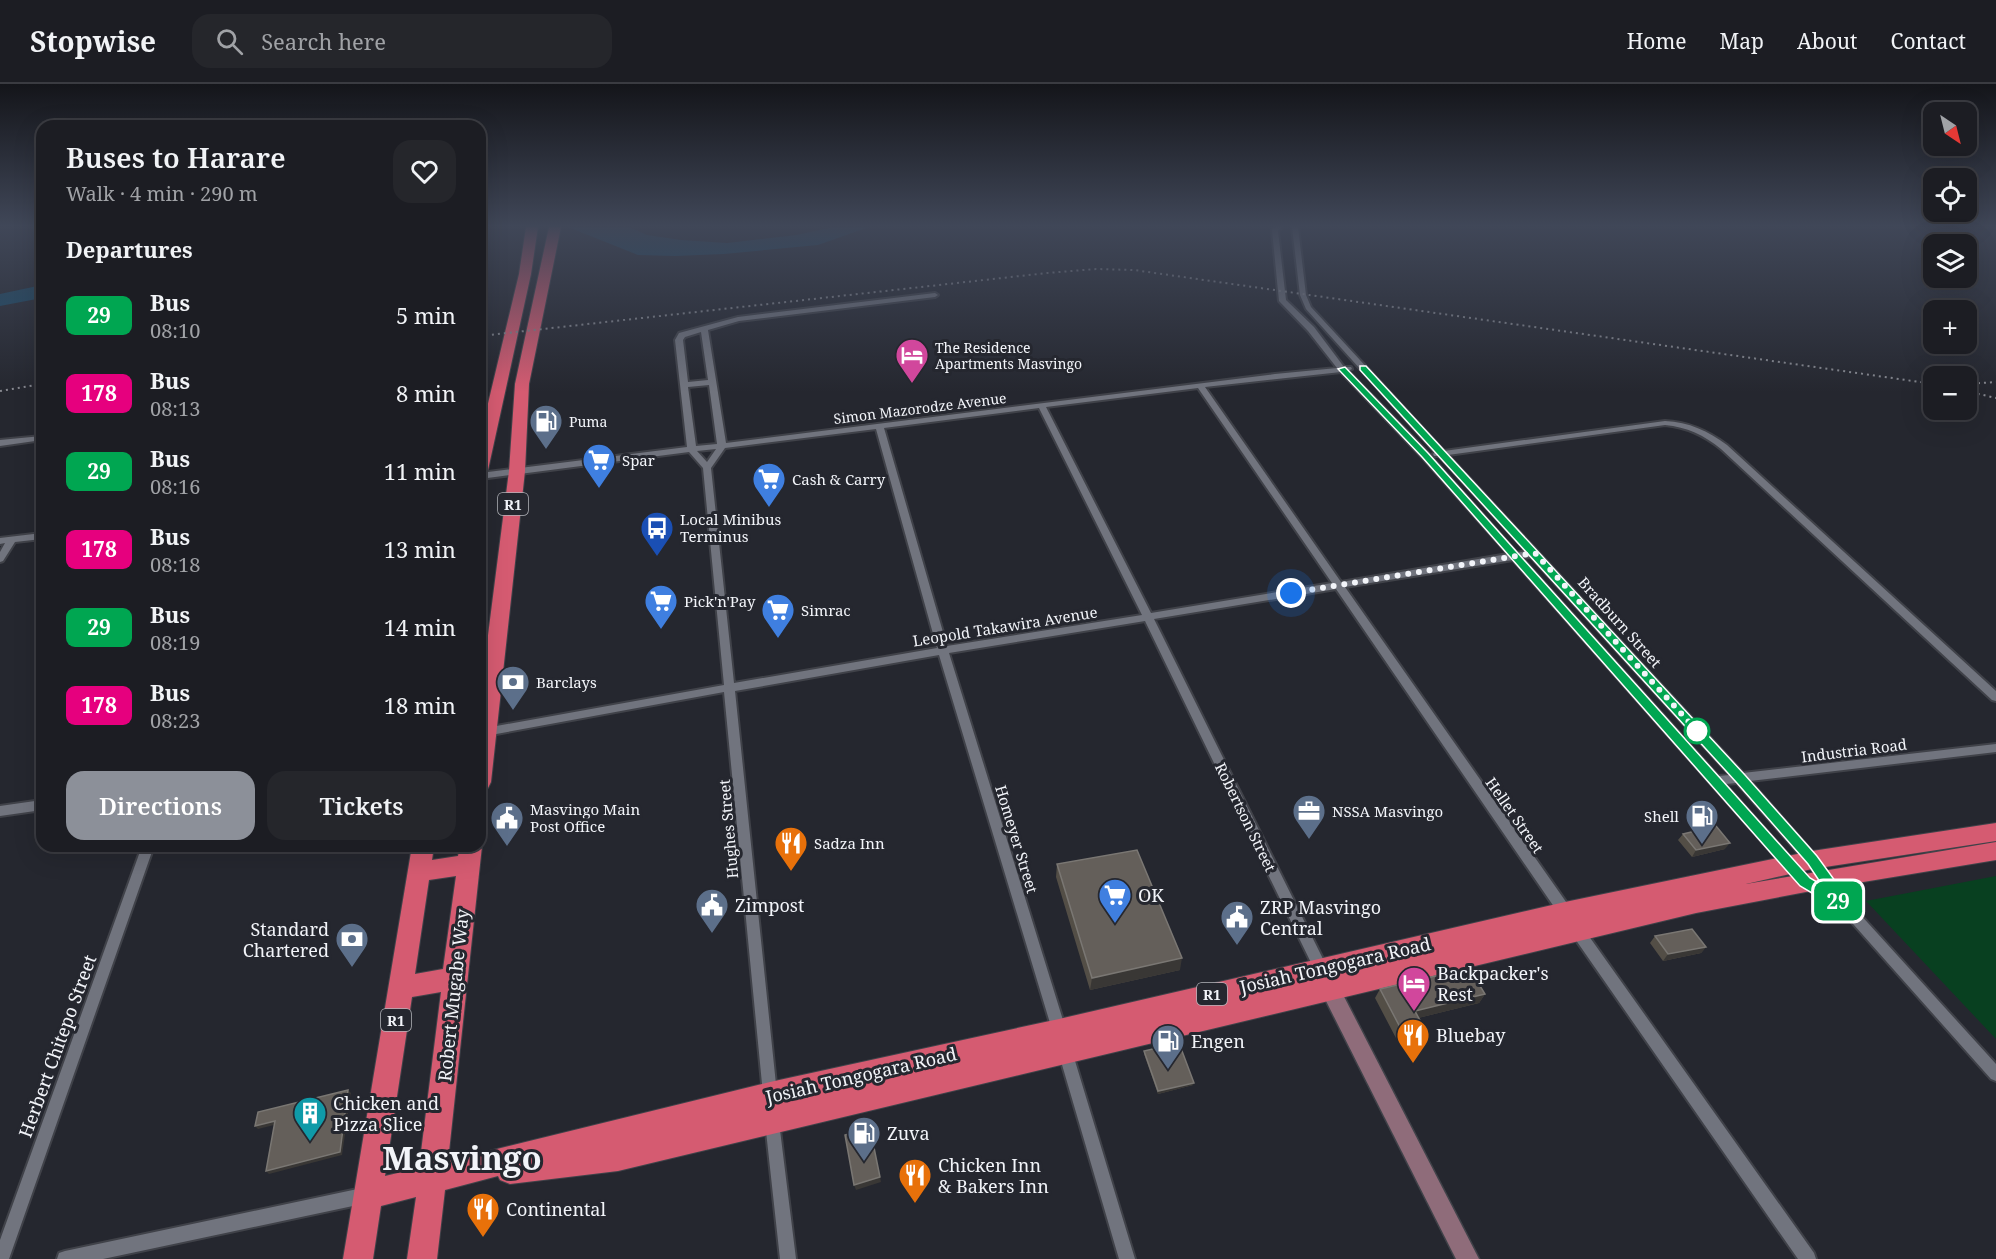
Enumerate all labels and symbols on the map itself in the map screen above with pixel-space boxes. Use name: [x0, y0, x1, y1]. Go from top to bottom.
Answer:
north arrow: [1923, 102, 1977, 156]
hotel icon: The Residence Apartments Masvingo: [894, 337, 930, 384]
place label: The Residence Apartments Masvingo: [935, 338, 1082, 373]
street label: Simon Mazorodze Avenue: [833, 388, 1007, 428]
fuel station icon: Puma: [528, 403, 564, 450]
place label: Puma: [569, 412, 608, 431]
supermarket icon: Spar: [581, 442, 617, 489]
place label: Spar: [622, 450, 655, 470]
supermarket icon: Cash & Carry: [751, 461, 787, 508]
place label: Cash & Carry: [792, 469, 886, 489]
road number: R1: [498, 493, 528, 515]
place label: Local Minibus Terminus: [680, 509, 781, 546]
bus stop icon: Local Minibus Terminus: [639, 510, 675, 557]
street label: Bradburn Street: [1574, 572, 1666, 672]
your location: [1276, 578, 1306, 608]
supermarket icon: Pick'n'Pay: [643, 583, 679, 630]
place label: Pick'n'Pay: [684, 591, 756, 611]
supermarket icon: Simrac: [760, 592, 796, 639]
place label: Simrac: [801, 600, 851, 620]
street label: Leopold Takawira Avenue: [911, 602, 1099, 650]
bank icon: Barclays: [495, 664, 531, 711]
place label: Barclays: [536, 672, 597, 692]
unlabelled marker: [1684, 718, 1710, 744]
street label: Industria Road: [1800, 734, 1908, 766]
street label: Robertson Street: [1211, 759, 1281, 875]
street label: Hellet Street: [1481, 773, 1549, 857]
street label: Hughes Street: [714, 779, 742, 879]
street label: Homeyer Street: [991, 782, 1043, 896]
office icon: NSSA Masvingo: [1291, 793, 1327, 840]
fuel station icon: Shell: [1684, 798, 1720, 845]
place label: Masvingo Main Post Office: [530, 799, 640, 836]
public building icon: Masvingo Main Post Office: [489, 800, 525, 847]
place label: NSSA Masvingo: [1332, 801, 1443, 821]
place label: Shell: [1644, 806, 1679, 826]
restaurant icon: Sadza Inn: [773, 825, 809, 872]
place label: Sadza Inn: [814, 833, 885, 853]
supermarket icon: OK: [1097, 877, 1133, 924]
line badge: 29: [1811, 882, 1865, 920]
place label: OK: [1138, 883, 1164, 907]
public building icon: Zimpost: [694, 887, 730, 934]
place label: Zimpost: [735, 893, 804, 917]
place label: ZRP Masvingo Central: [1260, 895, 1381, 940]
public building icon: ZRP Masvingo Central: [1219, 899, 1255, 946]
street label: Robert Mugabe Way: [432, 907, 474, 1082]
place label: Standard Chartered: [243, 917, 329, 962]
bank icon: Standard Chartered: [334, 921, 370, 968]
street label: Josiah Tongogara Road: [1236, 931, 1433, 999]
street label: Herbert Chitepo Street: [13, 951, 101, 1141]
place label: Backpacker's Rest: [1437, 961, 1549, 1006]
hotel icon: Backpacker's Rest: [1396, 965, 1432, 1012]
road number: R1: [1197, 983, 1227, 1005]
road number: R1: [381, 1009, 411, 1031]
restaurant icon: Bluebay: [1395, 1017, 1431, 1064]
fuel station icon: Engen: [1150, 1023, 1186, 1070]
place label: Bluebay: [1436, 1023, 1506, 1047]
place label: Engen: [1191, 1029, 1245, 1053]
street label: Josiah Tongogara Road: [762, 1041, 959, 1109]
place label: Chicken and Pizza Slice: [333, 1091, 439, 1136]
building icon: Chicken and Pizza Slice: [292, 1095, 328, 1142]
fuel station icon: Zuva: [846, 1115, 882, 1162]
place label: Zuva: [887, 1121, 930, 1145]
district label: Masvingo: [382, 1135, 542, 1180]
place label: Chicken Inn & Bakers Inn: [938, 1153, 1049, 1198]
restaurant icon: Chicken Inn & Bakers Inn: [897, 1157, 933, 1204]
restaurant icon: Continental: [465, 1191, 501, 1238]
place label: Continental: [506, 1197, 606, 1221]

